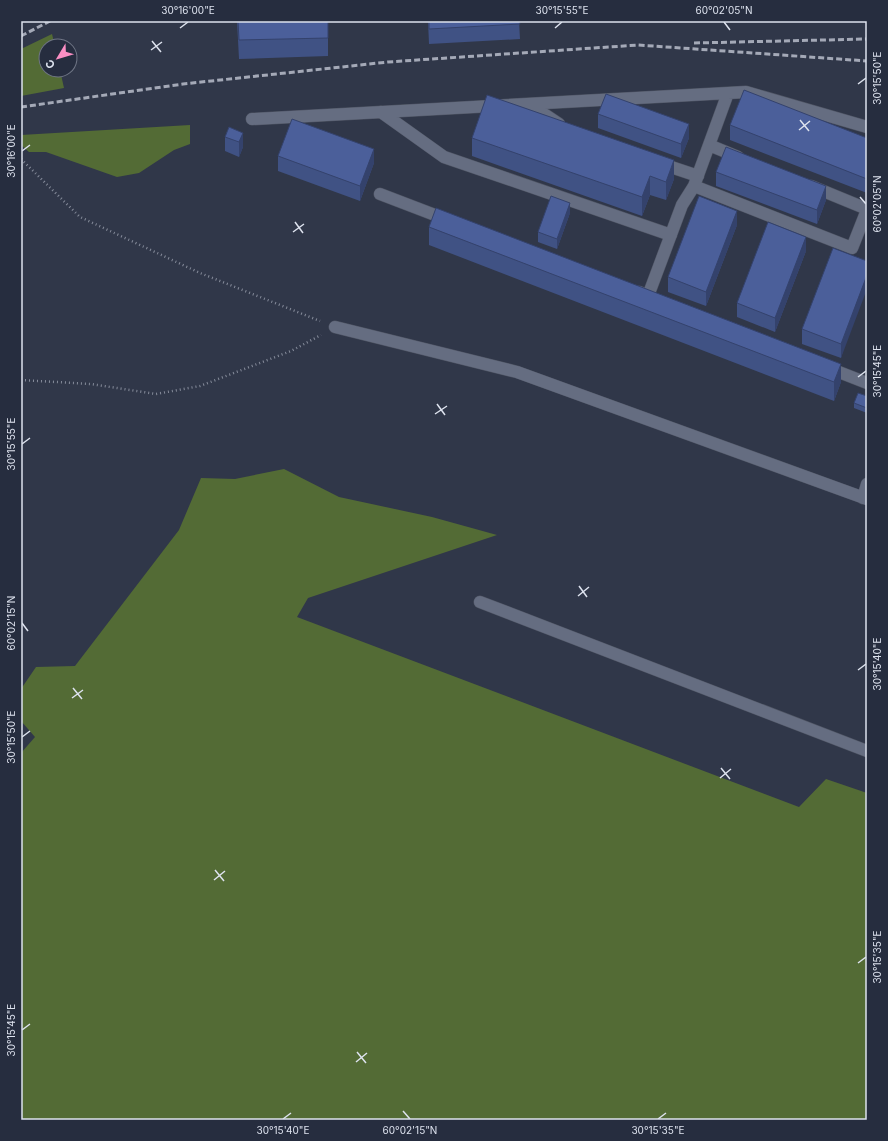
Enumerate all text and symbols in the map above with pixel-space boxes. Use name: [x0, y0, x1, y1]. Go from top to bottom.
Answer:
text: 30°16'00"E: [161, 4, 215, 16]
text: 30°15'55"E: [535, 4, 589, 16]
text: 60°02'05"N: [695, 4, 753, 16]
north arrow: [38, 38, 78, 78]
text: 30°15'50"E: [871, 51, 883, 105]
text: С: [42, 57, 58, 72]
text: 30°16'00"E: [5, 124, 17, 178]
text: 60°02'05"N: [871, 175, 883, 233]
text: 30°15'45"E: [871, 345, 883, 397]
text: 30°15'55"E: [5, 417, 17, 471]
text: 60°02'15"N: [5, 596, 17, 650]
text: 30°15'40"E: [871, 638, 883, 691]
text: 30°15'50"E: [5, 710, 17, 764]
text: 30°15'35"E: [871, 930, 883, 984]
text: 30°15'45"E: [5, 1004, 17, 1056]
text: 30°15'40"E: [257, 1124, 310, 1136]
text: 60°02'15"N: [383, 1124, 437, 1136]
text: 30°15'35"E: [631, 1124, 685, 1136]

